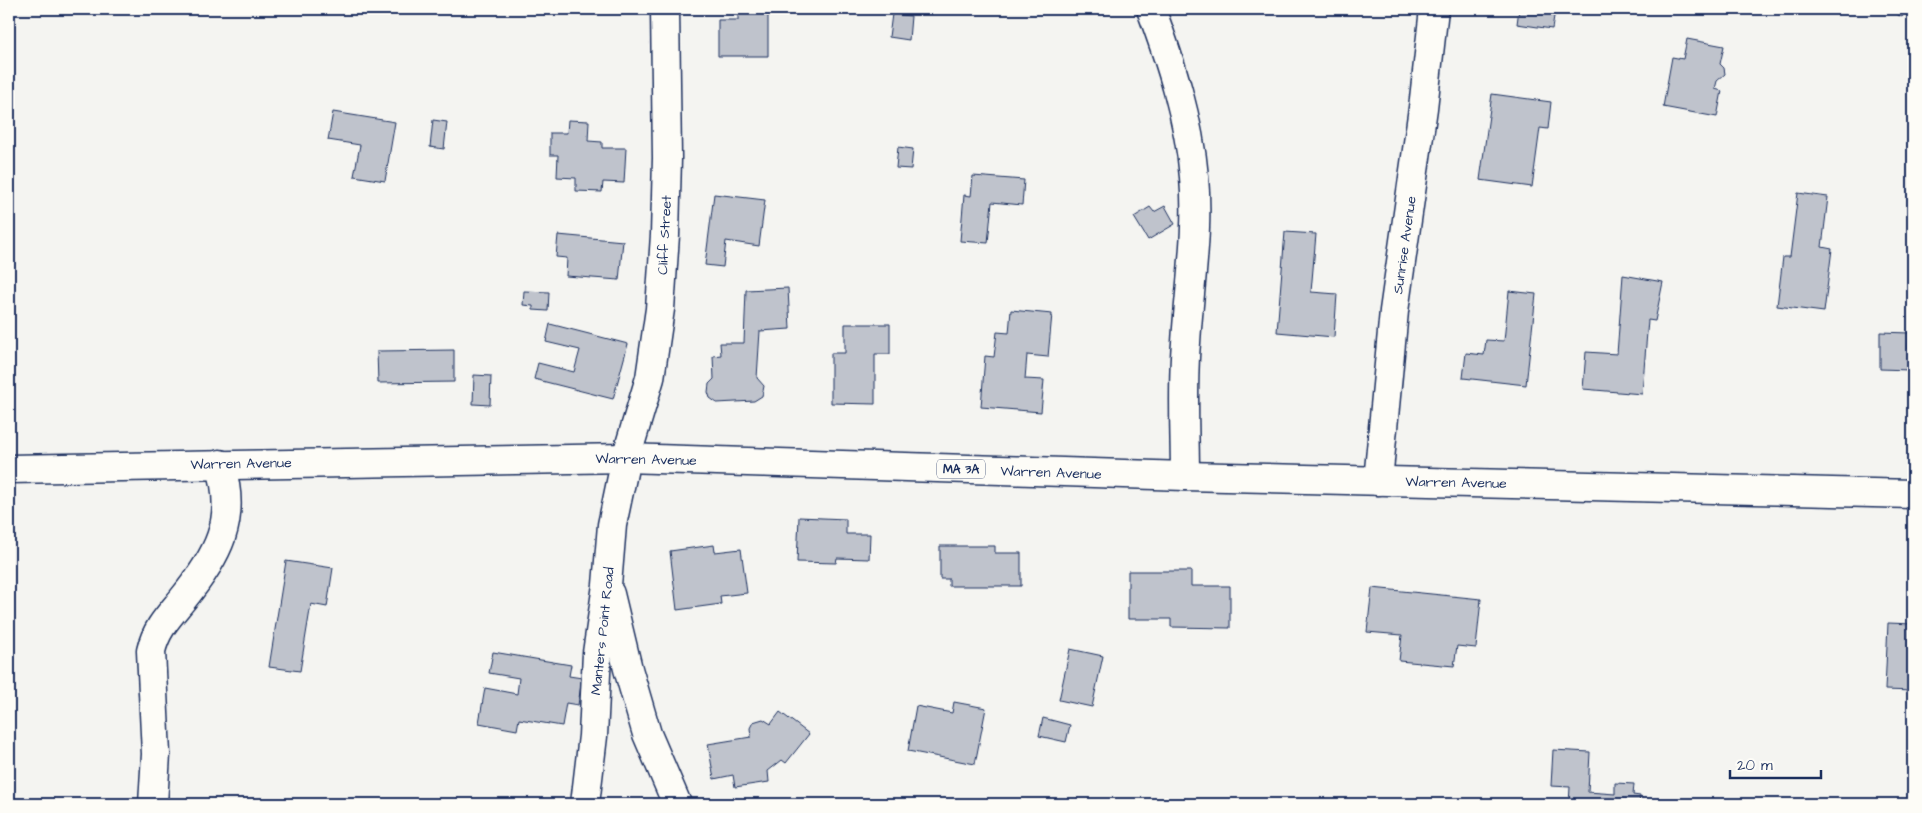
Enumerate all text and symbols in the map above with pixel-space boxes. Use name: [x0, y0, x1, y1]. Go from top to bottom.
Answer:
street label: Cliff Street: [653, 194, 677, 275]
street label: Sunrise Avenue: [1388, 194, 1422, 295]
street label: Warren Avenue: [595, 449, 697, 471]
street label: Warren Avenue: [190, 453, 292, 475]
road number: MA 3A: [937, 459, 985, 478]
street label: Warren Avenue: [1000, 461, 1102, 485]
street label: Warren Avenue: [1405, 472, 1507, 494]
street label: Manters Point Road: [586, 566, 620, 696]
scale bar: [1730, 748, 1821, 780]
text: 20 m: [1737, 755, 1773, 776]

